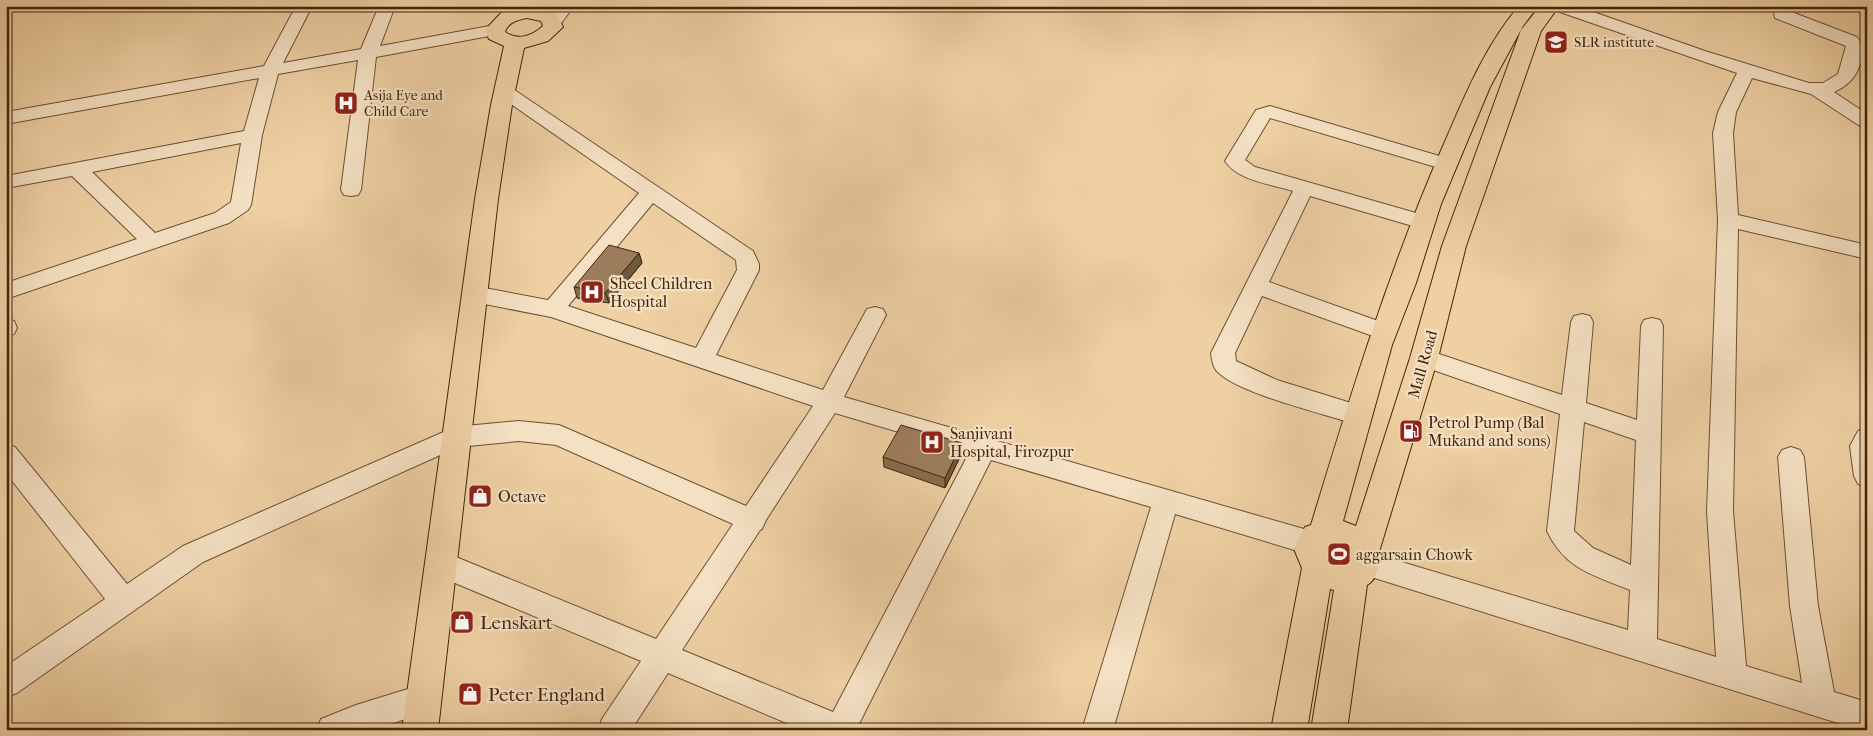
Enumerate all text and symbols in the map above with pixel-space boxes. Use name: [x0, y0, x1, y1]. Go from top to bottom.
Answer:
school or university icon: SLR institute: [1543, 29, 1569, 55]
place label: SLR institute: [1574, 34, 1654, 51]
place label: Asija Eye and Child Care: [363, 87, 443, 120]
hospital icon: Asija Eye and Child Care: [333, 90, 359, 116]
place label: Sheel Children Hospital: [610, 274, 713, 311]
hospital icon: Sheel Children Hospital: [579, 279, 605, 305]
street label: Mall Road: [1404, 328, 1441, 400]
place label: Petrol Pump (Bal Mukand and sons): [1428, 413, 1551, 450]
fuel station icon: Petrol Pump (Bal Mukand and sons): [1398, 418, 1424, 444]
place label: Sanjivani Hospital, Firozpur: [950, 424, 1074, 461]
hospital icon: Sanjivani Hospital, Firozpur: [919, 429, 945, 455]
shop icon: Octave: [467, 483, 493, 509]
place label: Octave: [498, 487, 546, 506]
sports icon: aggarsain Chowk: [1326, 541, 1352, 567]
place label: aggarsain Chowk: [1356, 545, 1474, 564]
shop icon: Lenskart: [449, 609, 475, 635]
place label: Lenskart: [480, 612, 553, 634]
shop icon: Peter England: [457, 681, 483, 707]
place label: Peter England: [488, 684, 606, 706]

